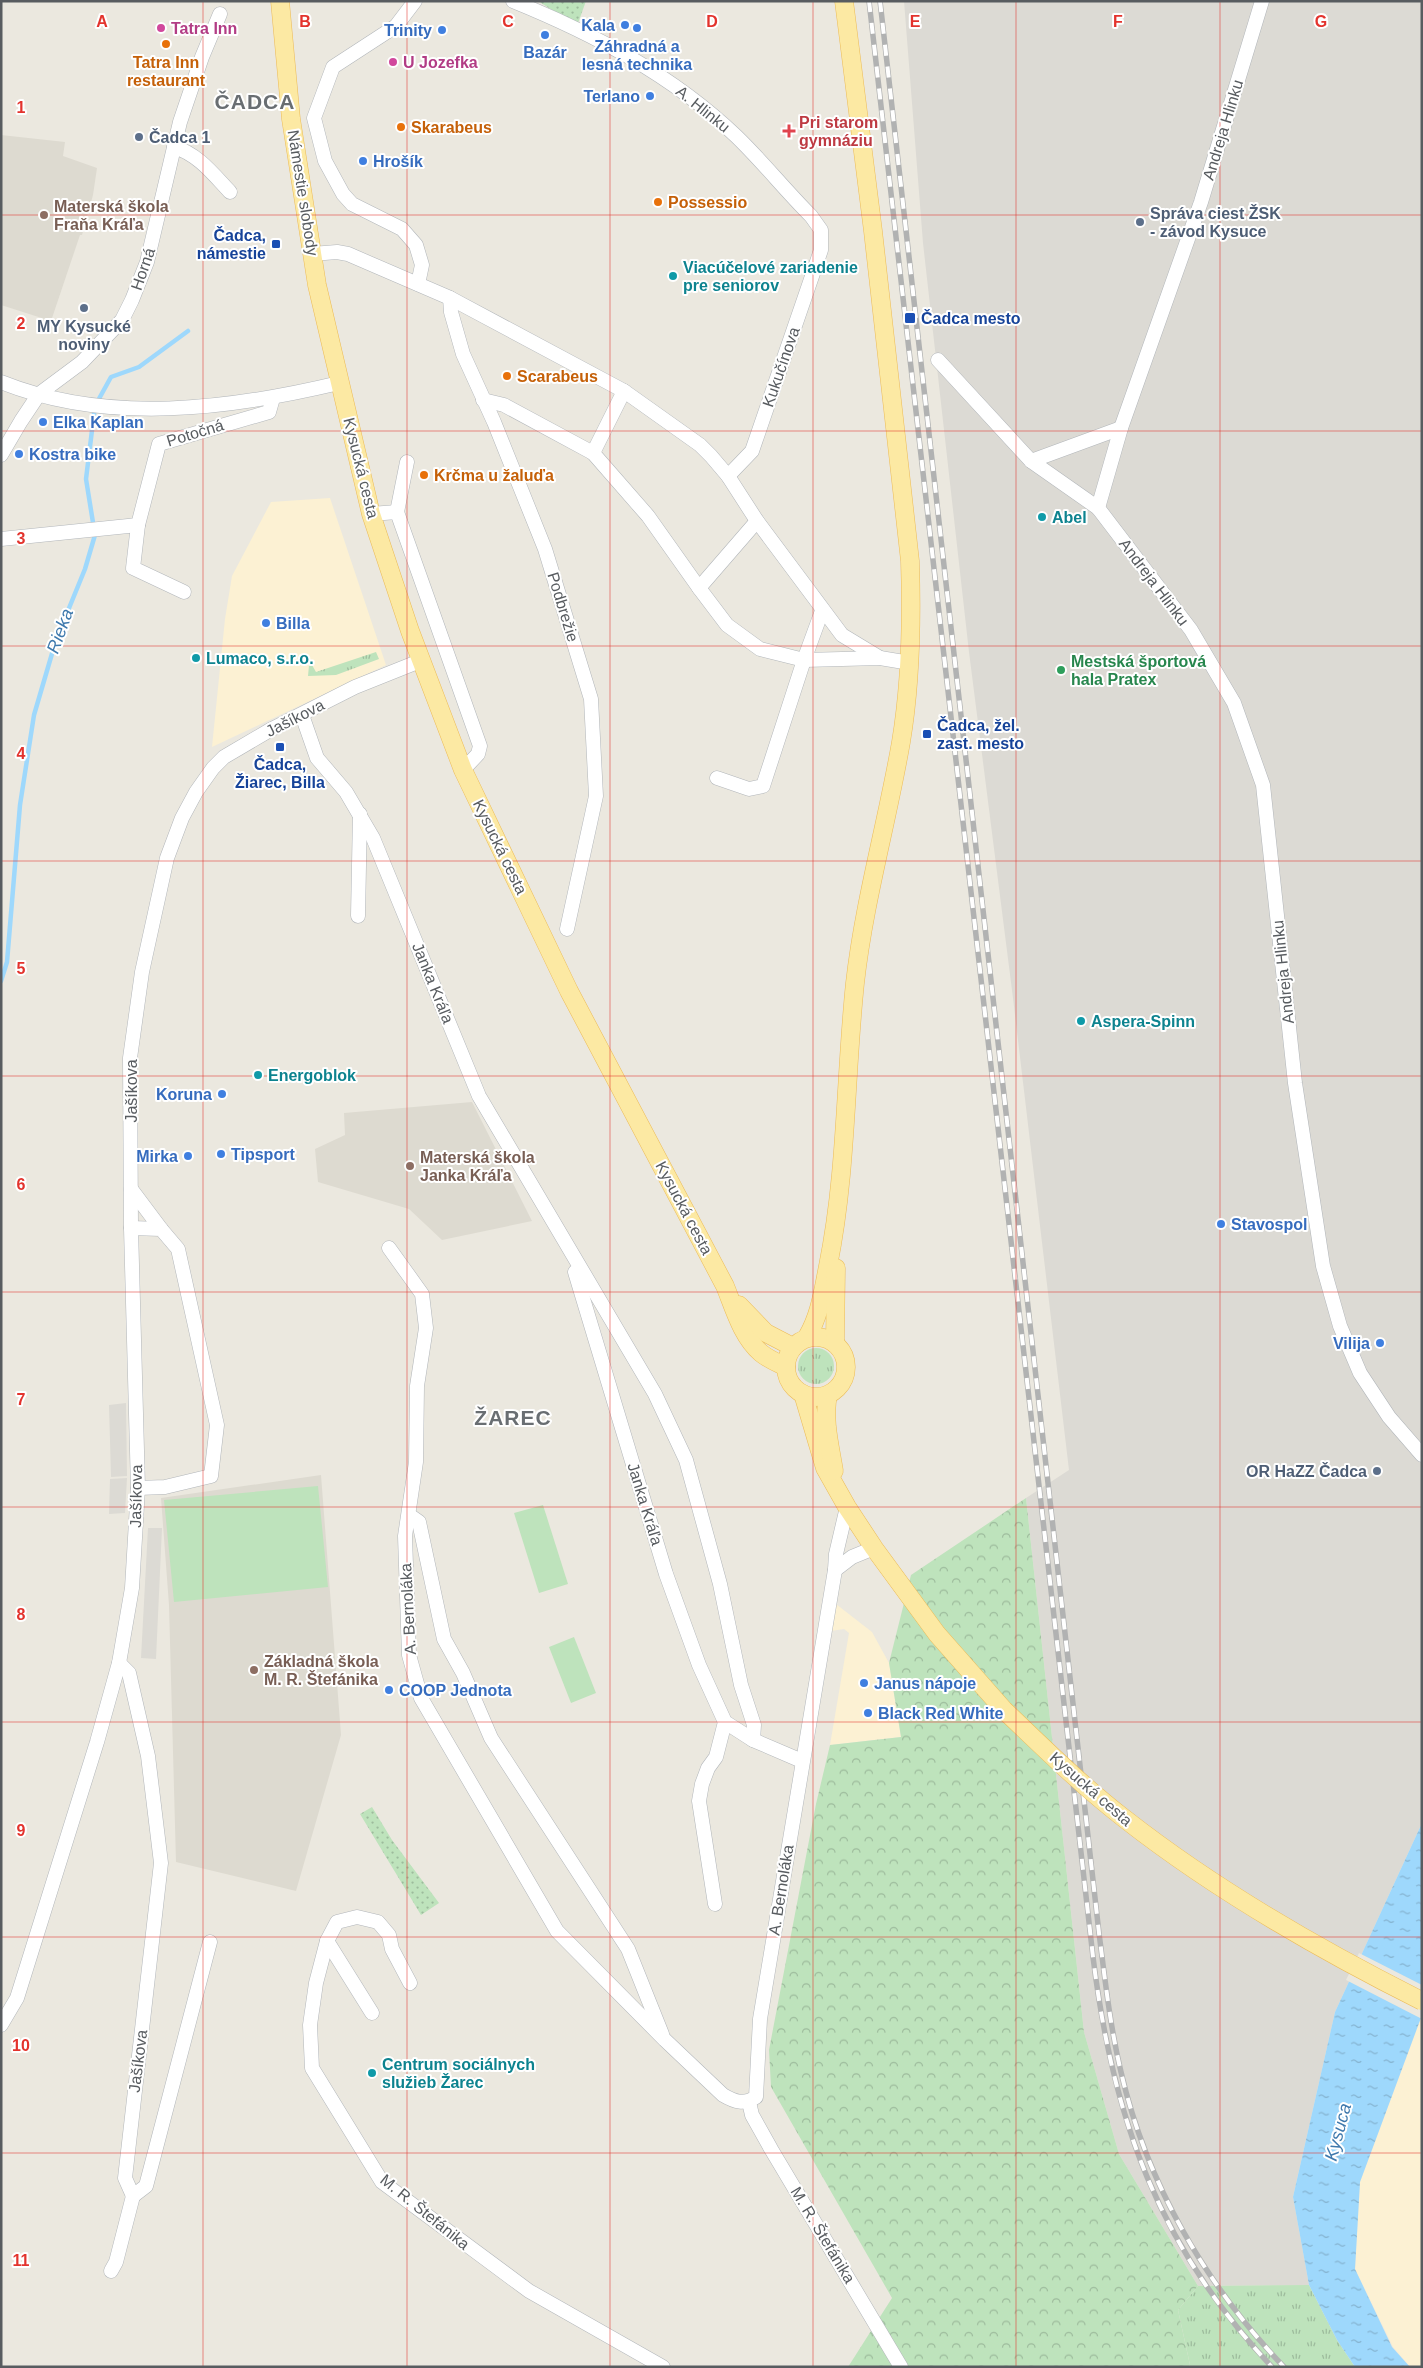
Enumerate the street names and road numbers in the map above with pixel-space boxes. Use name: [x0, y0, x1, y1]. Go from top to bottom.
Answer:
street label: Andreja Hlinku: [1200, 78, 1246, 182]
street label: A. Hlinku: [673, 82, 733, 136]
street label: Námestie slobody: [285, 129, 321, 257]
street label: Horná: [128, 246, 158, 292]
street label: Kukučínova: [759, 325, 803, 409]
street label: Potočná: [164, 416, 226, 450]
street label: Kysucká cesta: [340, 416, 382, 520]
street label: Andreja Hlinku: [1116, 535, 1192, 629]
street label: Podbrežie: [544, 570, 582, 644]
street label: Jašíkova: [263, 696, 327, 740]
street label: Kysucká cesta: [470, 797, 530, 897]
street label: Andreja Hlinku: [1269, 919, 1297, 1025]
street label: Janka Kráľa: [409, 940, 457, 1026]
street label: Jašíkova: [123, 1059, 140, 1123]
street label: Kysucká cesta: [652, 1158, 716, 1258]
street label: Janka Kráľa: [624, 1461, 666, 1548]
street label: Jašíkova: [127, 1464, 145, 1528]
street label: A. Bernoláka: [397, 1563, 419, 1655]
street label: Kysucká cesta: [1046, 1749, 1136, 1829]
street label: A. Bernoláka: [765, 1843, 797, 1937]
street label: Jašíkova: [126, 2029, 150, 2093]
street label: M. R. Štefánika: [377, 2170, 474, 2253]
street label: M. R. Štefánika: [788, 2183, 859, 2286]

